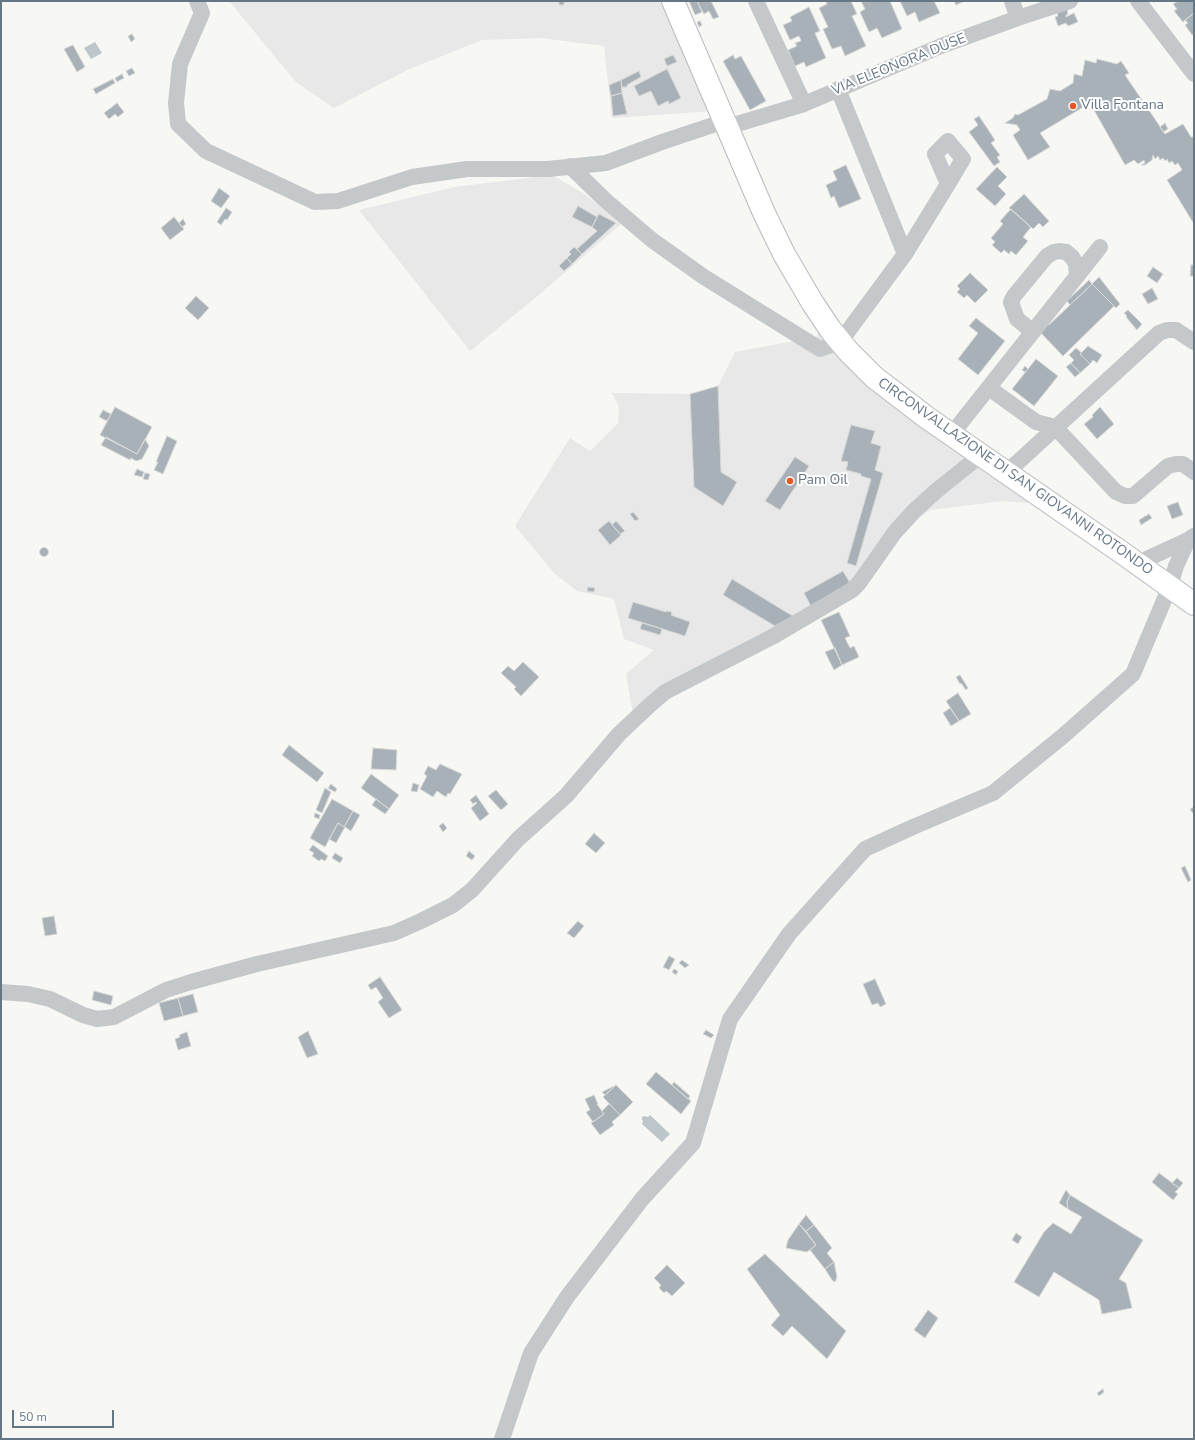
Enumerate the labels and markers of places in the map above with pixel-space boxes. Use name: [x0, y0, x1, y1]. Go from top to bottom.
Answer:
place label: Villa Fontana: [1081, 98, 1164, 114]
marker: Villa Fontana: [1068, 101, 1078, 111]
place label: Pam Oil: [798, 473, 848, 489]
marker: Pam Oil: [785, 476, 795, 486]

